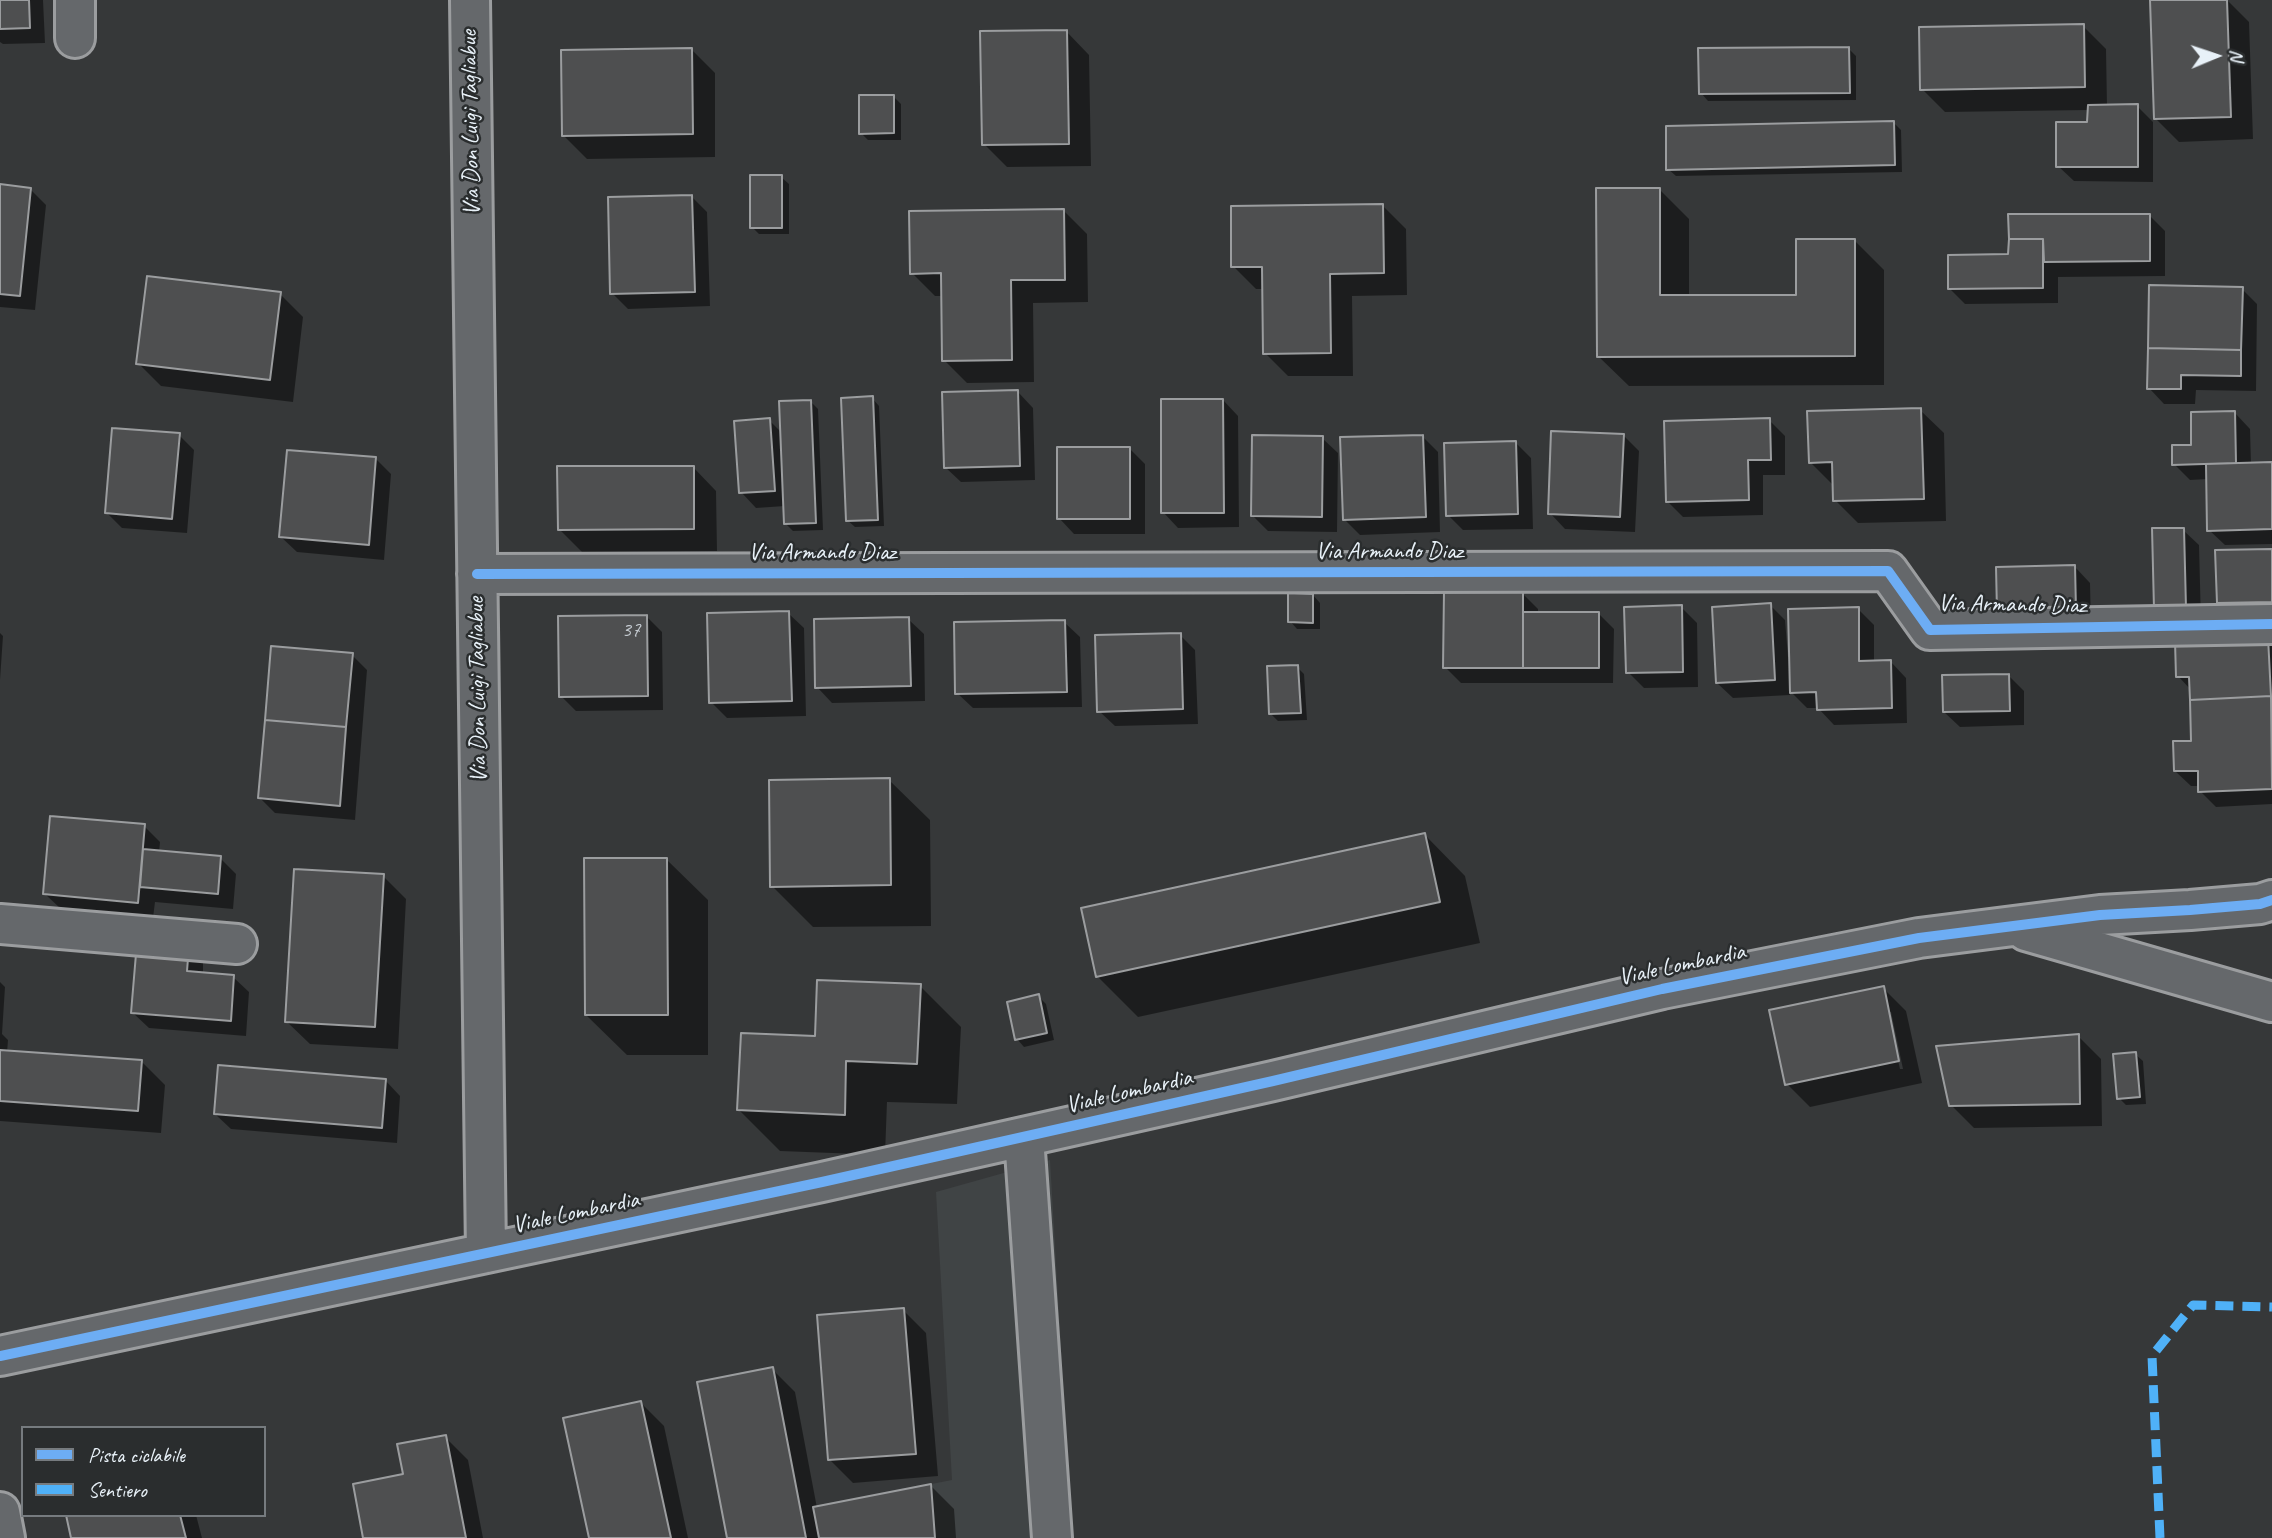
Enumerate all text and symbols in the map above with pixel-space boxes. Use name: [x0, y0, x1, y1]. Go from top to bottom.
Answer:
north arrow: [2181, 21, 2251, 91]
street label: Via Don Luigi Tagliabue: [455, 30, 487, 216]
text: N: [2225, 49, 2249, 62]
street label: Via Armando Diaz: [1315, 538, 1463, 566]
street label: Via Armando Diaz: [748, 539, 896, 567]
street label: Via Armando Diaz: [1938, 589, 2086, 621]
street label: Via Don Luigi Tagliabue: [462, 597, 494, 783]
house number: 37: [622, 617, 640, 643]
street label: Viale Lombardia: [1616, 938, 1748, 992]
street label: Viale Lombardia: [1063, 1063, 1195, 1121]
street label: Viale Lombardia: [510, 1186, 642, 1240]
legend: [21, 1426, 266, 1517]
text: Pista ciclabile: [88, 1442, 185, 1468]
text: Sentiero: [88, 1477, 147, 1503]

